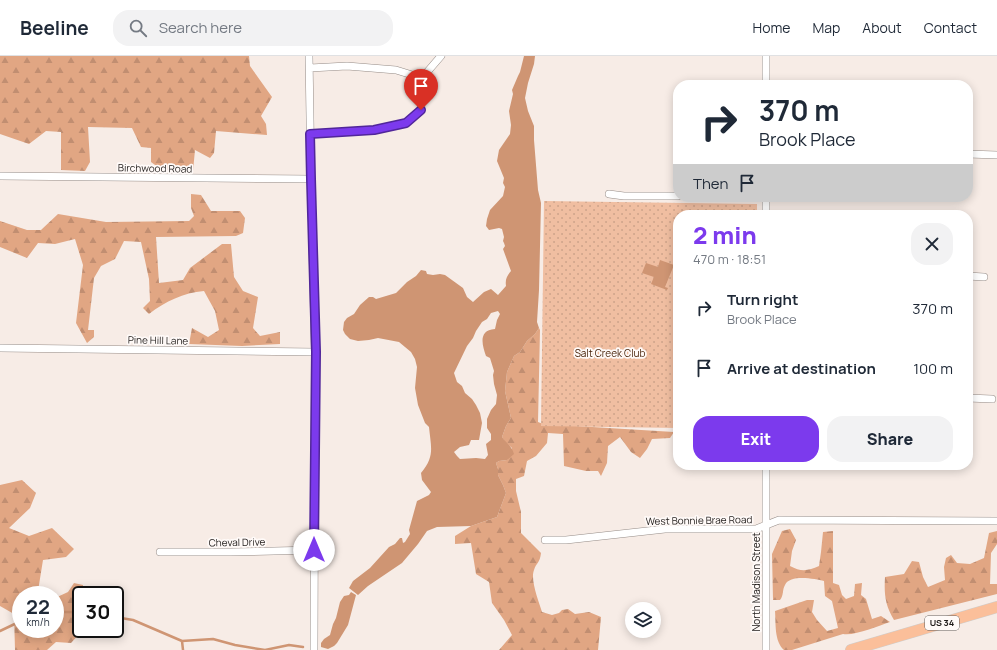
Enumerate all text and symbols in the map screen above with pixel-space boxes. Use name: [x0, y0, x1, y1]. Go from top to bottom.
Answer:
search box: [113, 10, 393, 46]
text: Beeline: [20, 15, 89, 41]
icon: search: [127, 17, 149, 39]
text: Search here: [159, 17, 242, 38]
text: Home: [753, 18, 790, 37]
text: Map: [812, 18, 840, 37]
text: About: [862, 18, 902, 37]
text: Contact: [924, 18, 977, 37]
pin: [404, 69, 438, 110]
icon: arrive: [410, 75, 432, 97]
text: 370 m: [759, 91, 839, 129]
icon: right: [693, 96, 745, 148]
text: Brook Place: [759, 127, 855, 151]
street label: Birchwood Road: [118, 160, 192, 176]
icon: arrive: [736, 172, 758, 194]
text: Then: [693, 173, 728, 194]
text: 2 min: [693, 218, 757, 251]
button: close: [911, 223, 953, 265]
text: 470 m · 18:51: [693, 250, 766, 268]
text: Turn right: [727, 289, 798, 310]
icon: right: [693, 297, 715, 319]
text: 370 m: [912, 298, 953, 319]
text: Brook Place: [727, 310, 797, 328]
street label: Pine Hill Lane: [128, 332, 188, 348]
park label: Salt Creek Club: [575, 346, 645, 360]
icon: arrive: [693, 357, 715, 379]
text: Arrive at destination: [727, 358, 876, 379]
text: 100 m: [913, 358, 953, 379]
button: Exit: [693, 416, 819, 462]
button: Share: [827, 416, 953, 462]
street label: West Bonnie Brae Road: [646, 512, 752, 528]
position arrow: [293, 529, 335, 571]
street label: North Madison Street: [749, 532, 763, 632]
street label: Cheval Drive: [208, 535, 266, 549]
speed limit sign: 30: [72, 586, 124, 638]
text: 22: [26, 593, 50, 620]
map controls: [625, 602, 661, 638]
button: layers: [625, 602, 661, 638]
text: km/h: [26, 615, 50, 629]
road number: US 34: [925, 616, 959, 630]

